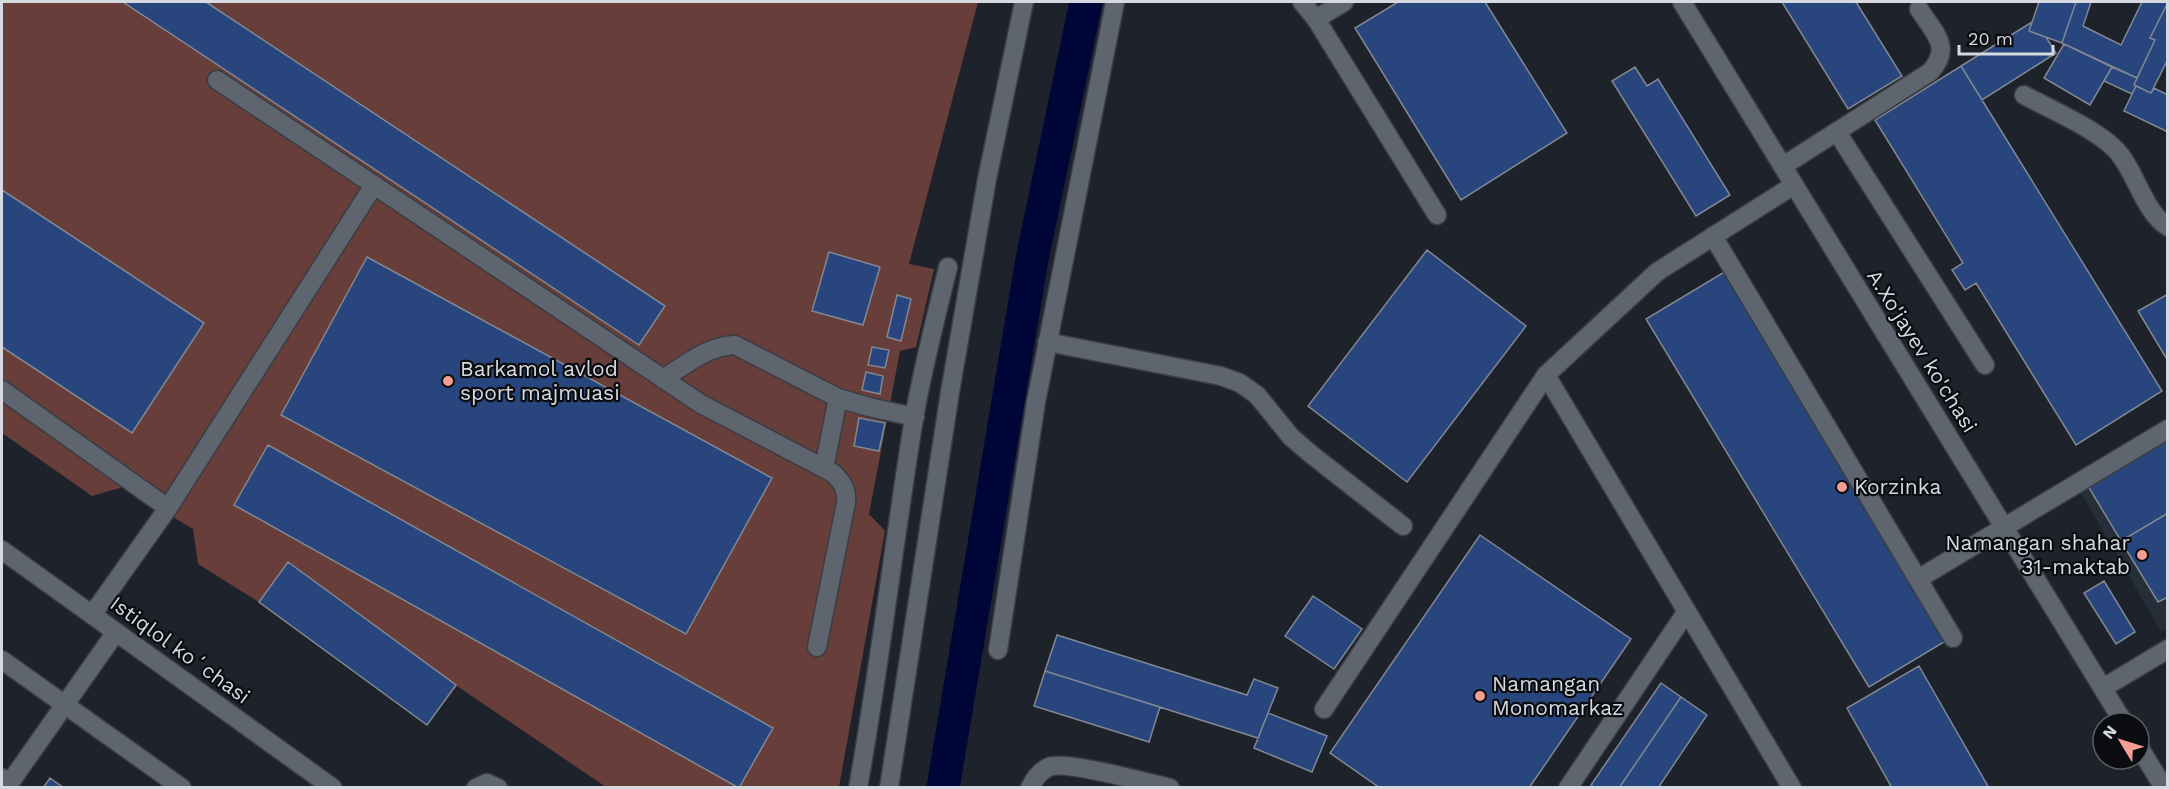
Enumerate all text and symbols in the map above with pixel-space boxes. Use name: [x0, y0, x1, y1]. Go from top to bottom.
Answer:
scale bar: [1959, 18, 2054, 56]
text: 20 m: [1968, 28, 2013, 49]
street label: A.Xo'jayev ko'chasi: [1862, 265, 1983, 437]
place label: Barkamol avlod sport majmuasi: [460, 356, 620, 405]
marker: Barkamol avlod sport majmuasi: [441, 374, 455, 388]
place label: Korzinka: [1854, 474, 1942, 499]
marker: Korzinka: [1835, 480, 1849, 494]
place label: Namangan shahar 31-maktab: [1945, 530, 2130, 579]
marker: Namangan shahar 31-maktab: [2135, 548, 2149, 562]
street label: Istiqlol koʻchasi: [106, 591, 255, 709]
place label: Namangan Monomarkaz: [1492, 671, 1623, 720]
marker: Namangan Monomarkaz: [1473, 689, 1487, 703]
north arrow: [2091, 711, 2151, 771]
text: N: [2098, 722, 2121, 743]

